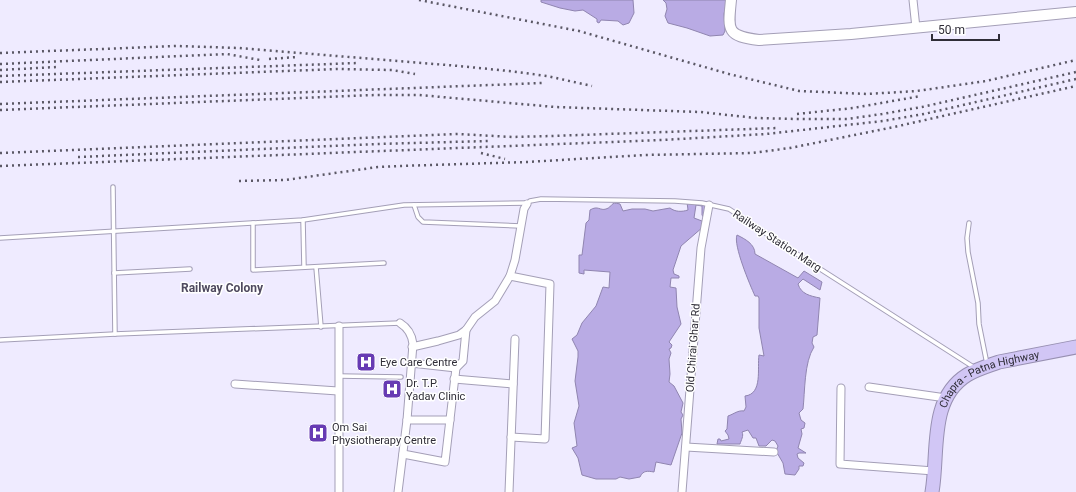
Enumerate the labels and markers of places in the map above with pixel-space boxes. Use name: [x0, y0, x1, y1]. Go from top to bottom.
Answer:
hospital icon: Eye Care Centre: [355, 351, 377, 373]
place label: Eye Care Centre: [380, 356, 457, 369]
place label: Dr. T.P. Yadav Clinic: [406, 377, 466, 403]
hospital icon: Dr. T.P. Yadav Clinic: [381, 378, 403, 400]
place label: Om Sai Physiotherapy Centre: [332, 421, 436, 447]
hospital icon: Om Sai Physiotherapy Centre: [307, 422, 329, 444]

